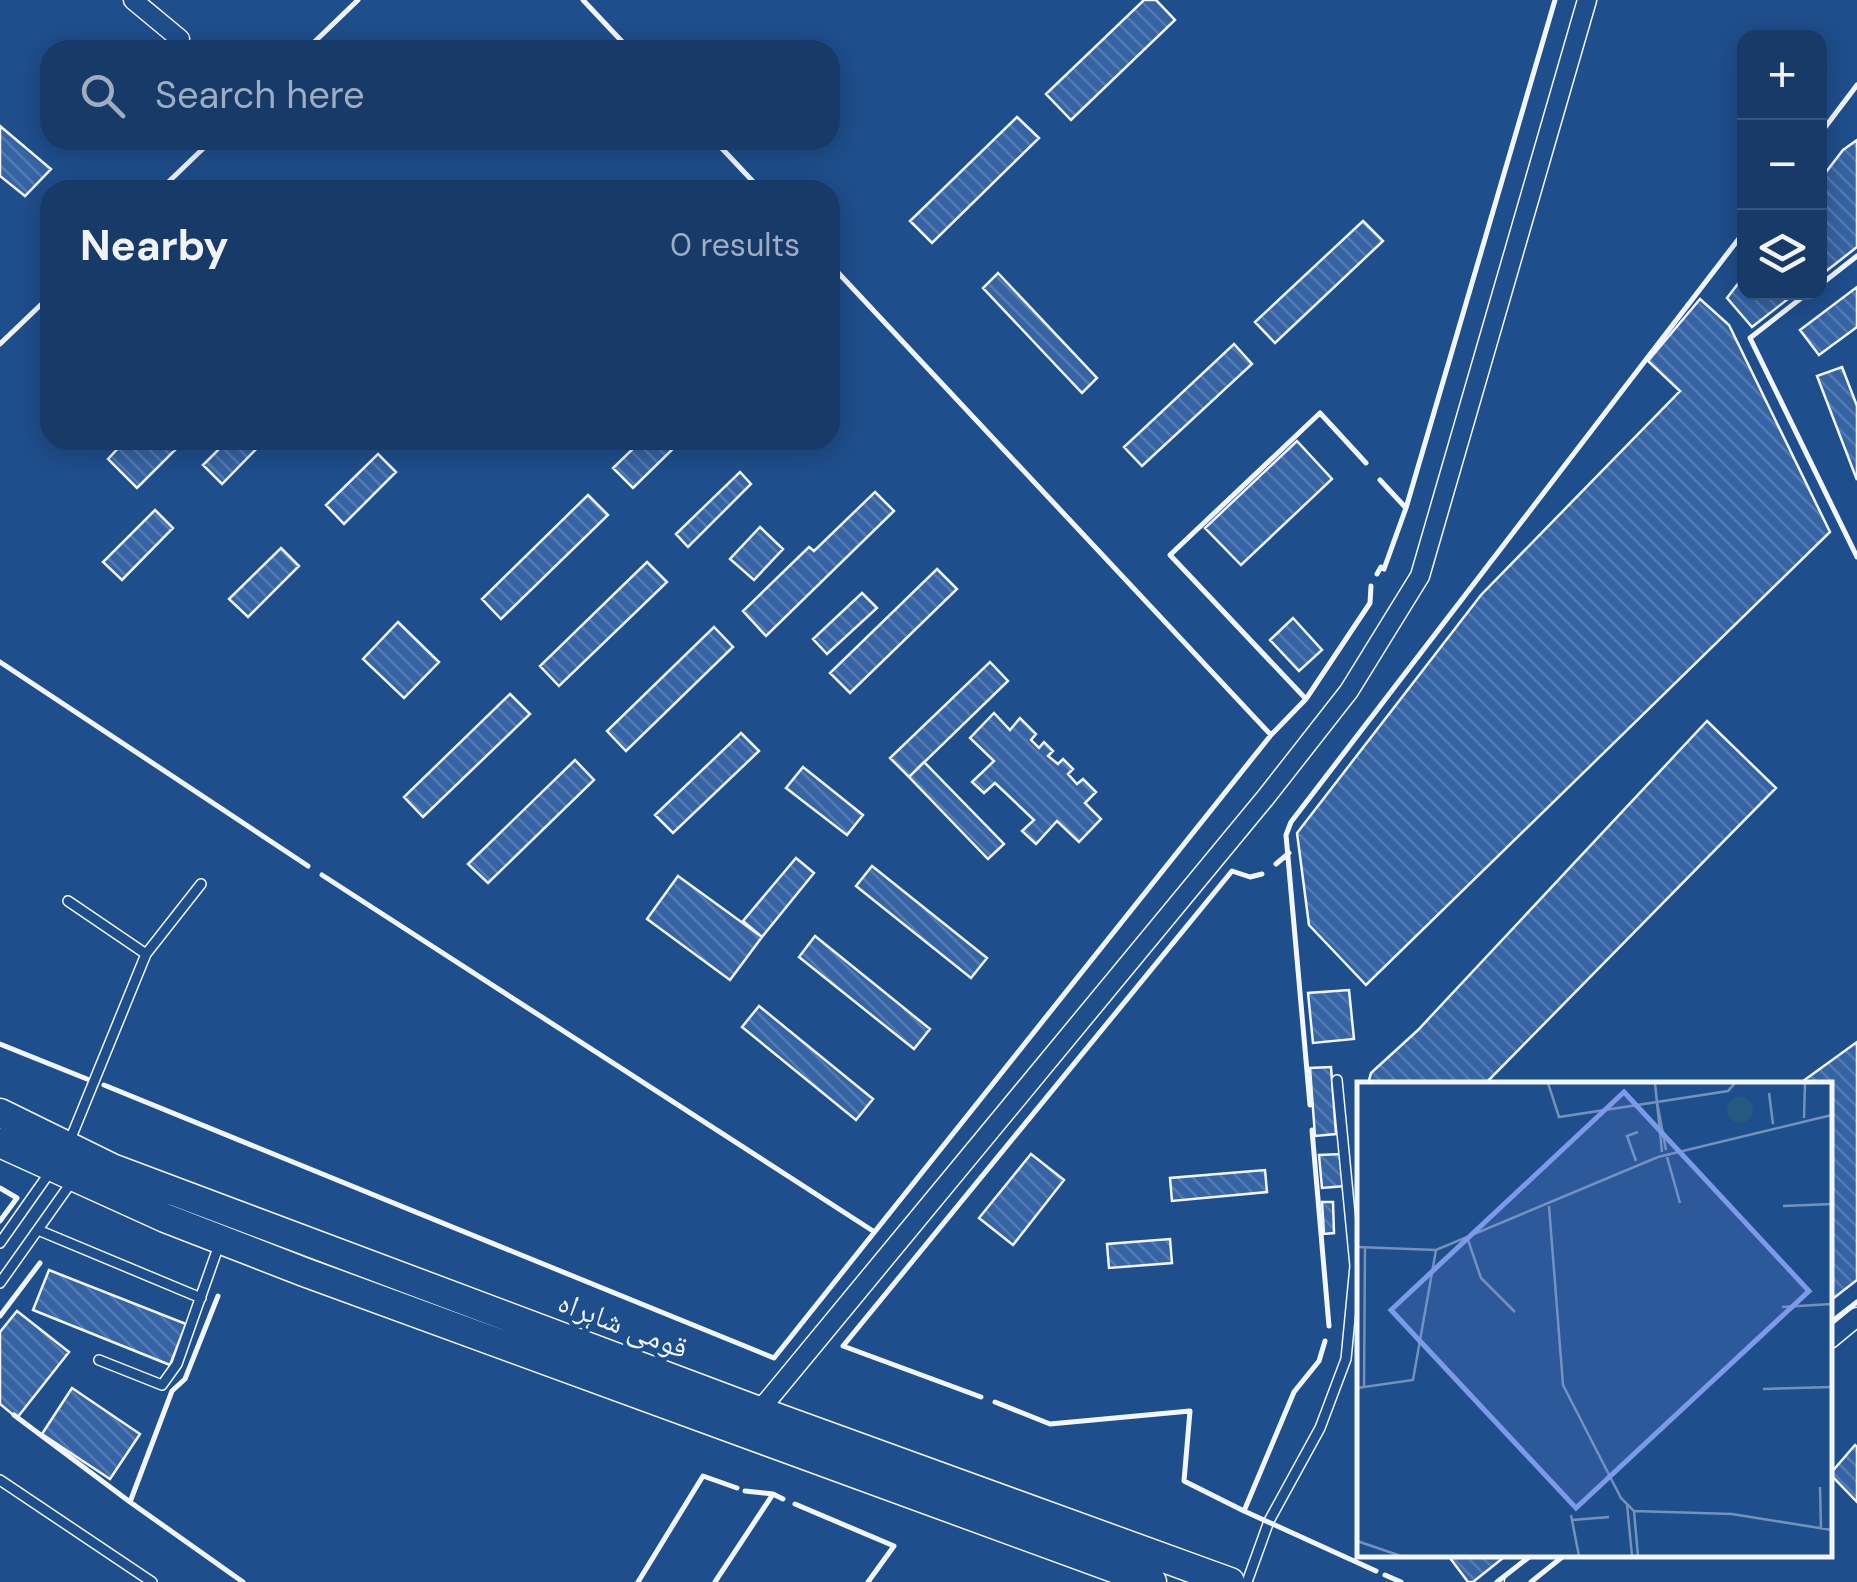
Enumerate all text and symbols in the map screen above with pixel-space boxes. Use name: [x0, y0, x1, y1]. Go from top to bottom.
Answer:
map controls: [1737, 30, 1827, 300]
button: +: [1737, 30, 1827, 120]
search box: [40, 40, 840, 150]
icon: search: [75, 68, 130, 123]
text: Search here: [155, 70, 365, 120]
button: −: [1737, 120, 1827, 210]
button: layers: [1737, 210, 1827, 300]
text: Nearby: [80, 218, 229, 273]
text: 0 results: [670, 224, 800, 266]
inset map: [1357, 1082, 1832, 1557]
street label: قومی شاہراہ: [553, 1282, 694, 1367]

